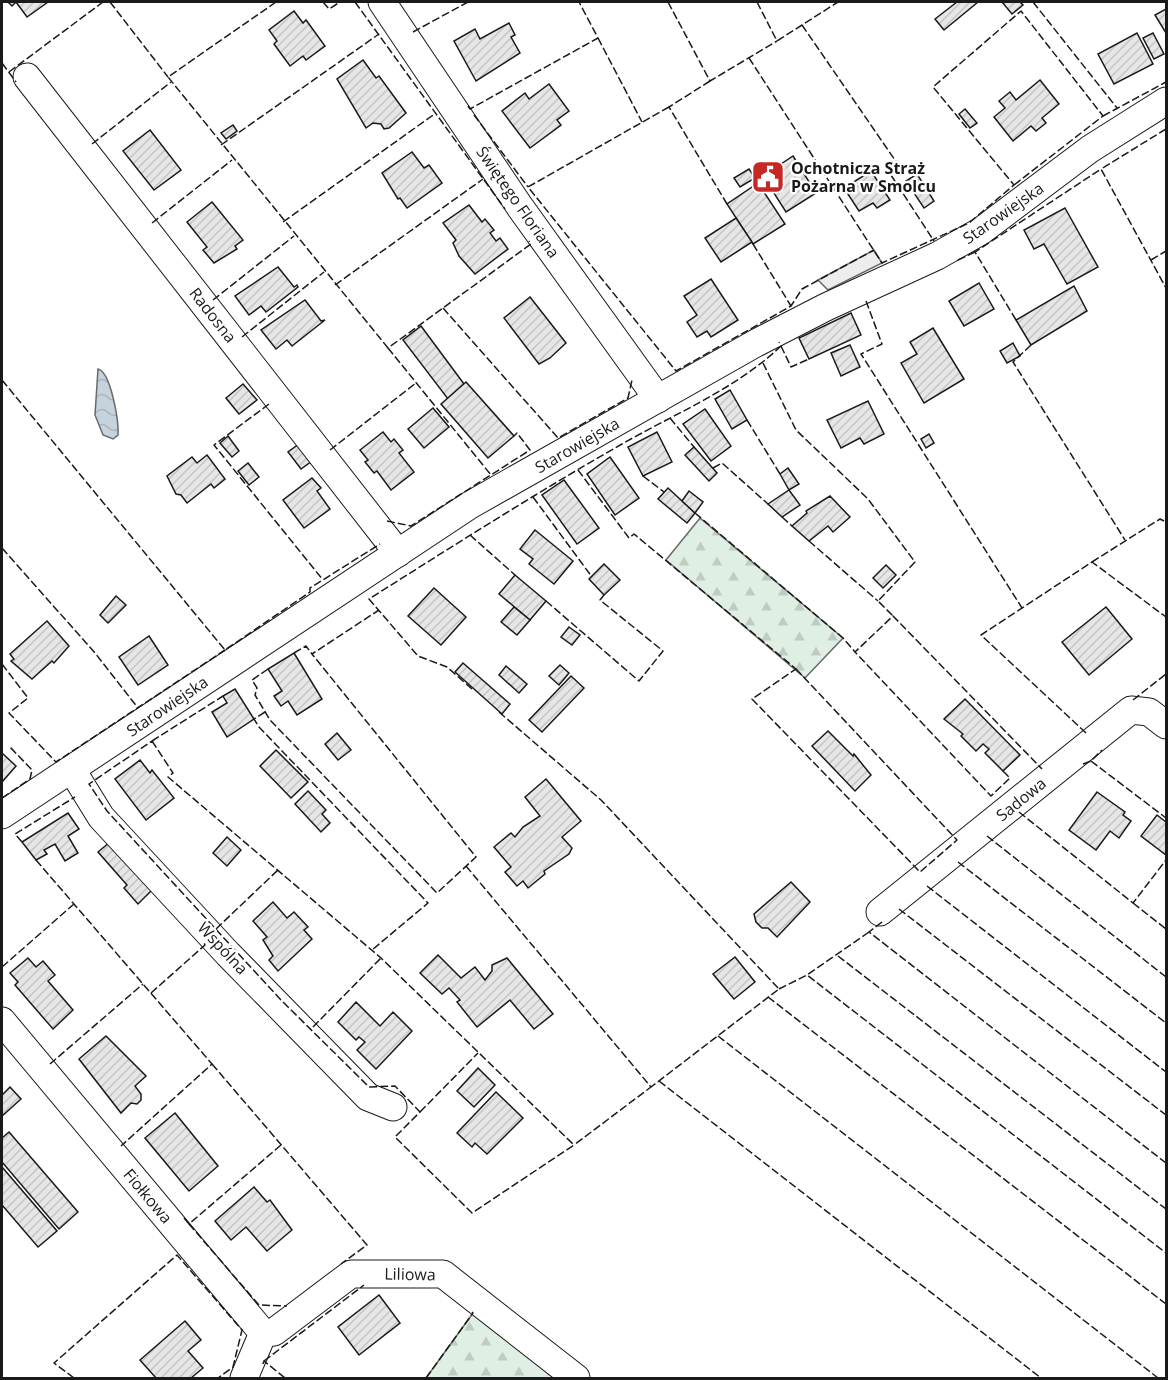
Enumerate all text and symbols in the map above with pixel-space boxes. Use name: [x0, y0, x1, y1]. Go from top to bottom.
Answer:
street label: Świętego Floriana: [471, 142, 565, 262]
place label: Ochotnicza Straż Pożarna w Smolcu: [791, 157, 936, 197]
public building icon: Ochotnicza Straż Pożarna w Smolcu: [750, 159, 786, 195]
street label: Starowiejska: [958, 177, 1048, 249]
street label: Radosna: [184, 283, 242, 347]
street label: Starowiejska: [531, 412, 623, 478]
street label: Starowiejska: [122, 671, 212, 741]
street label: Sadowa: [991, 772, 1051, 826]
street label: Wspólna: [193, 917, 253, 979]
street label: Fiołkowa: [119, 1164, 177, 1228]
street label: Liliowa: [384, 1263, 436, 1285]

